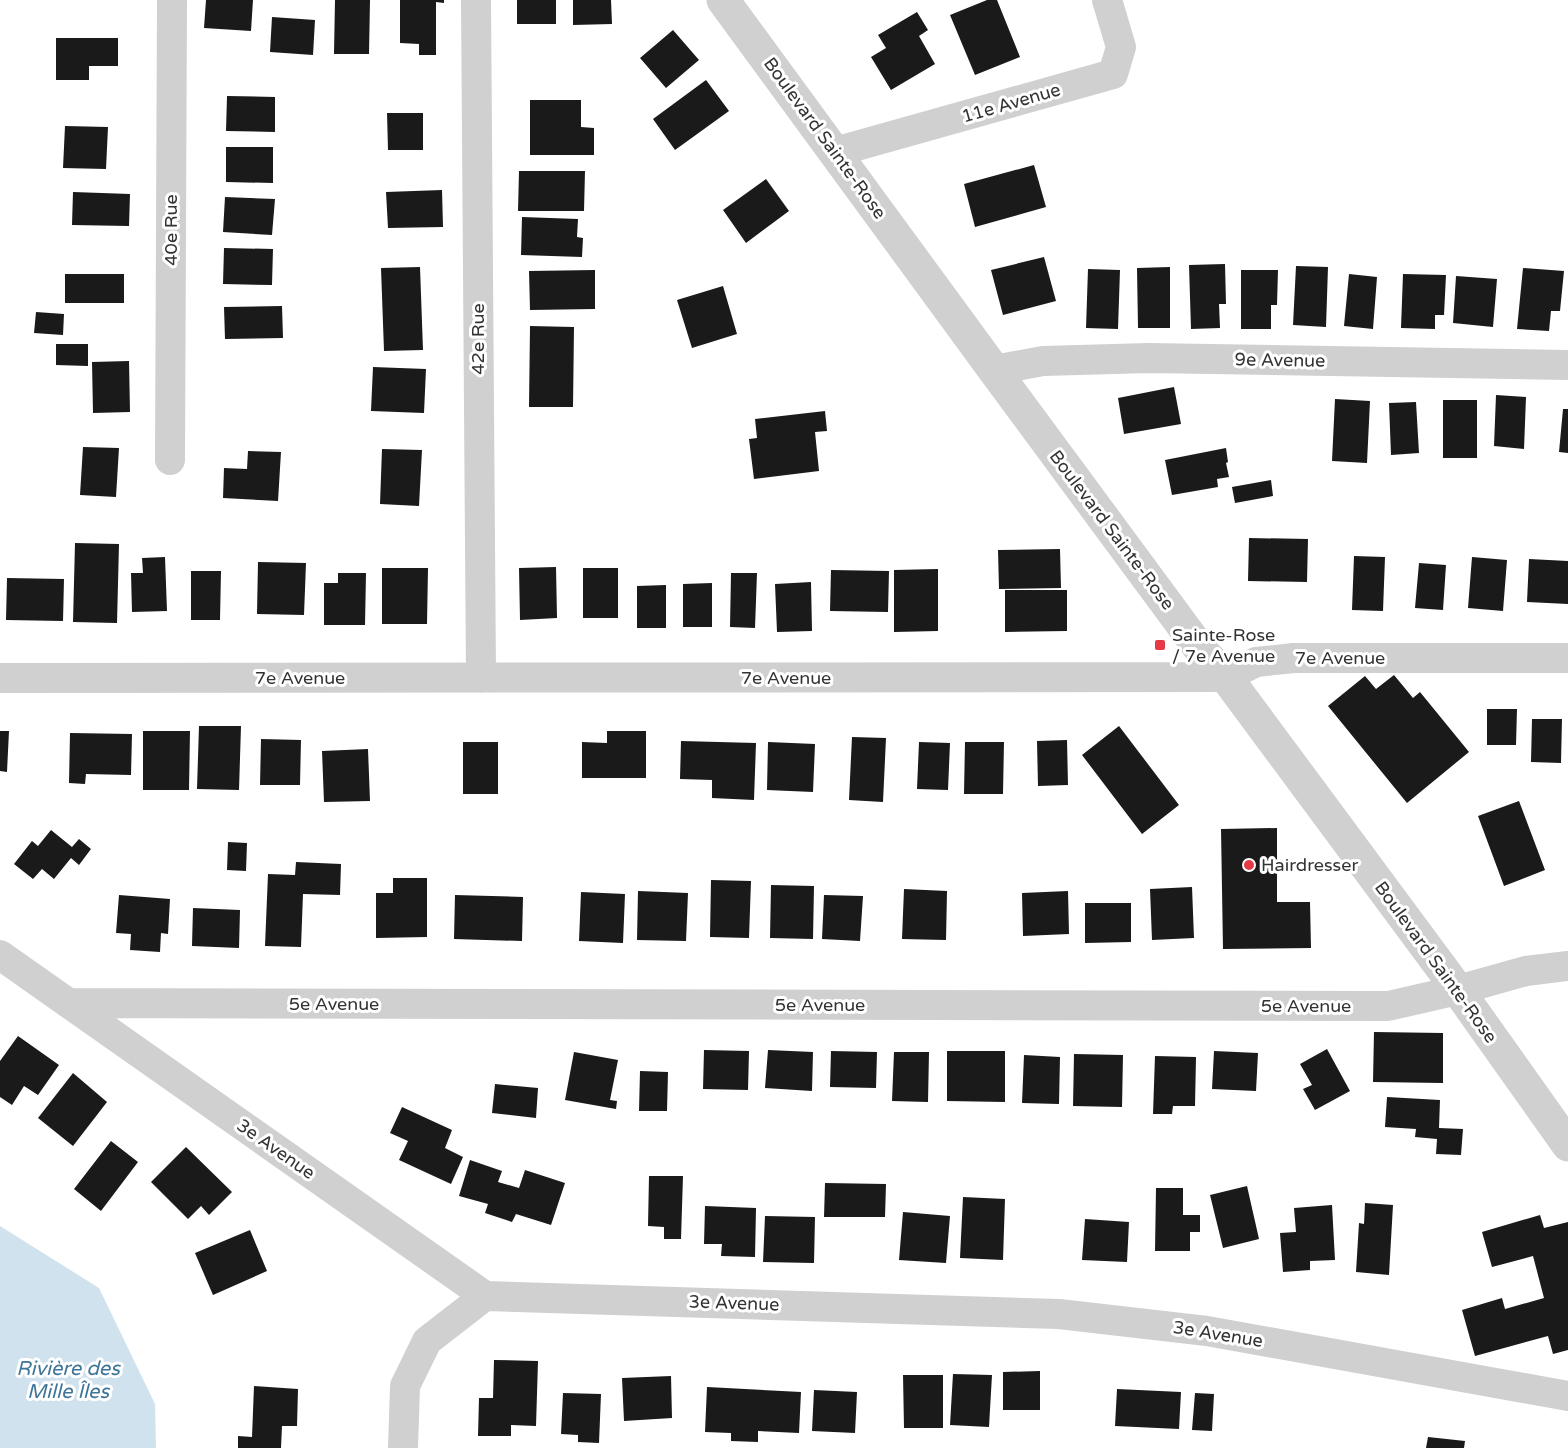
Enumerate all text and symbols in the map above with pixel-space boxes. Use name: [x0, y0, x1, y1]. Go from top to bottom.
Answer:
street label: Boulevard Sainte-Rose: [759, 53, 891, 223]
street label: 11e Avenue: [959, 78, 1063, 128]
street label: 40e Rue: [160, 194, 182, 266]
street label: 42e Rue: [467, 303, 489, 375]
street label: 9e Avenue: [1235, 348, 1325, 372]
street label: Boulevard Sainte-Rose: [1045, 446, 1179, 614]
place label: Sainte-Rose / 7e Avenue: [1172, 624, 1275, 667]
marker: Sainte-Rose / 7e Avenue: [1153, 638, 1167, 652]
street label: 7e Avenue: [1295, 647, 1385, 669]
street label: 7e Avenue: [255, 667, 345, 689]
street label: 7e Avenue: [741, 667, 831, 689]
place label: Hairdresser: [1261, 854, 1358, 876]
marker: Hairdresser: [1242, 858, 1256, 872]
street label: Boulevard Sainte-Rose: [1370, 877, 1502, 1047]
street label: 5e Avenue: [289, 993, 379, 1015]
street label: 5e Avenue: [775, 994, 865, 1016]
street label: 5e Avenue: [1261, 995, 1351, 1017]
street label: 3e Avenue: [233, 1114, 319, 1184]
street label: 3e Avenue: [688, 1290, 780, 1316]
street label: 3e Avenue: [1172, 1316, 1264, 1352]
water label: Rivière des Mille Îles: [16, 1357, 121, 1404]

